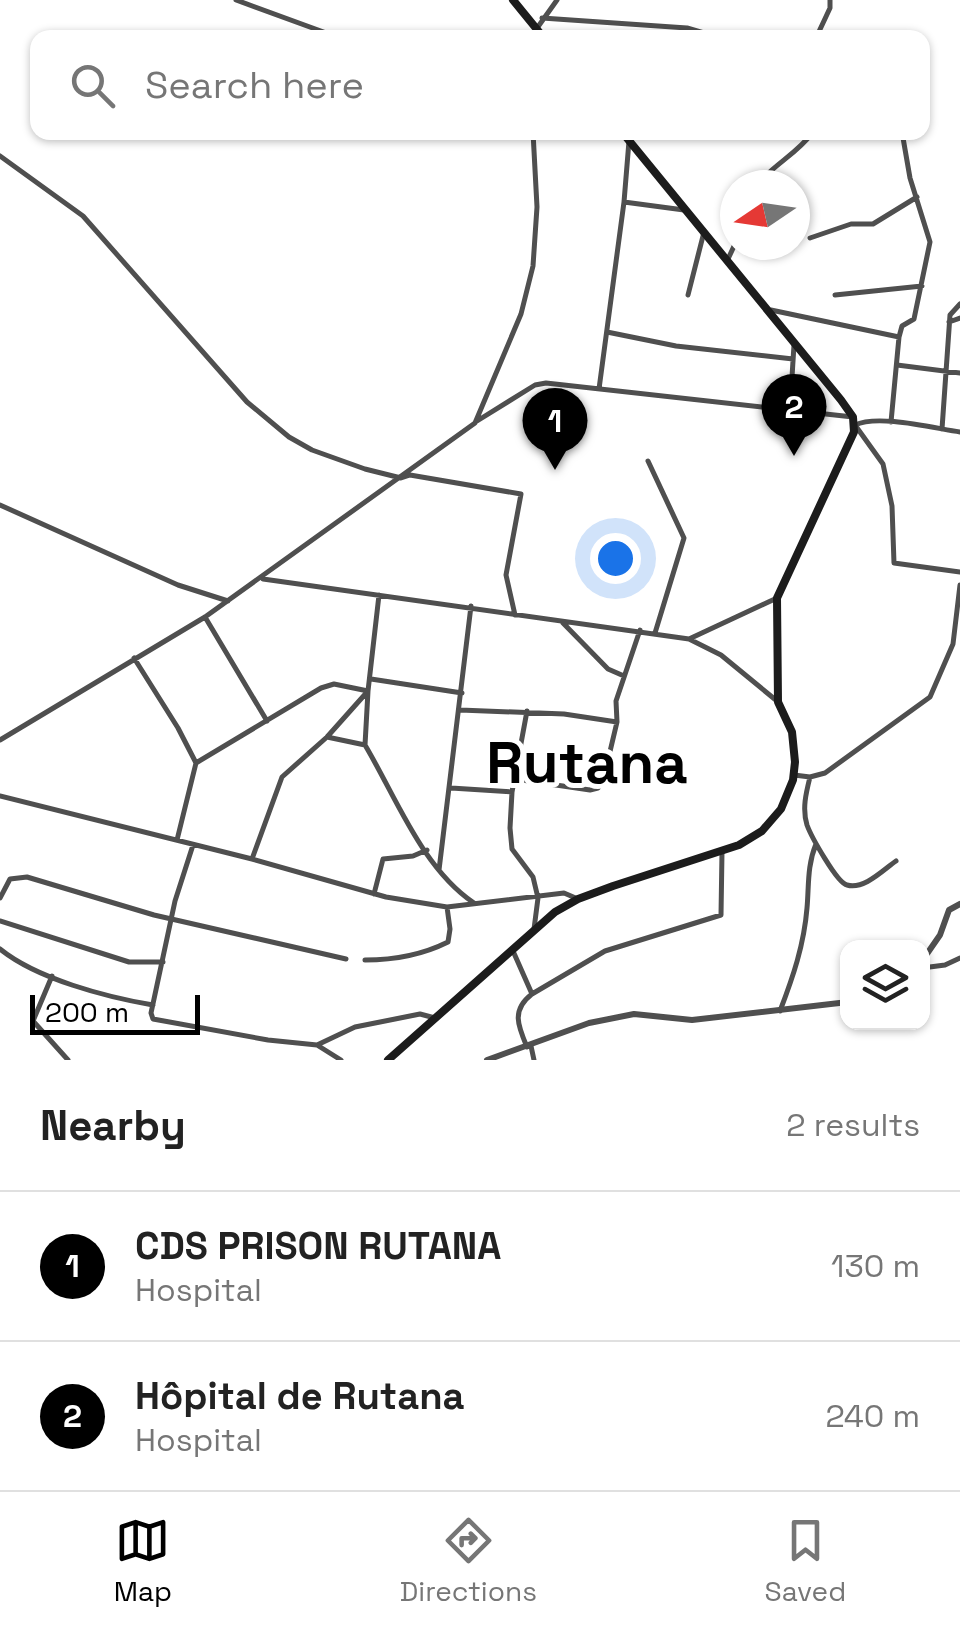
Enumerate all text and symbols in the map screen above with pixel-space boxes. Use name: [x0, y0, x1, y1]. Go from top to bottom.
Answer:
search box: [30, 30, 930, 140]
icon: search: [65, 58, 120, 113]
text: Search here: [145, 61, 364, 109]
north arrow: [720, 170, 810, 260]
pin: 2: [762, 374, 826, 456]
pin: 1: [522, 388, 588, 470]
your location: [590, 533, 641, 584]
district label: Rutana: [486, 726, 688, 800]
map controls: [840, 940, 930, 1030]
button: layers: [840, 940, 930, 1030]
scale bar: [30, 990, 200, 1034]
text: 200 m: [45, 994, 129, 1030]
text: Nearby: [40, 1099, 186, 1152]
text: 2 results: [786, 1105, 920, 1145]
text: CDS PRISON RUTANA: [135, 1222, 501, 1270]
text: 1: [65, 1246, 80, 1286]
text: 130 m: [831, 1246, 920, 1286]
text: Hospital: [135, 1270, 262, 1310]
text: Hôpital de Rutana: [135, 1372, 465, 1420]
text: 2: [63, 1396, 82, 1436]
text: 240 m: [825, 1396, 920, 1436]
text: Hospital: [135, 1420, 262, 1460]
tab: Map: [114, 1513, 172, 1609]
tab: Directions: [400, 1513, 537, 1609]
tab: Saved: [765, 1513, 846, 1609]

